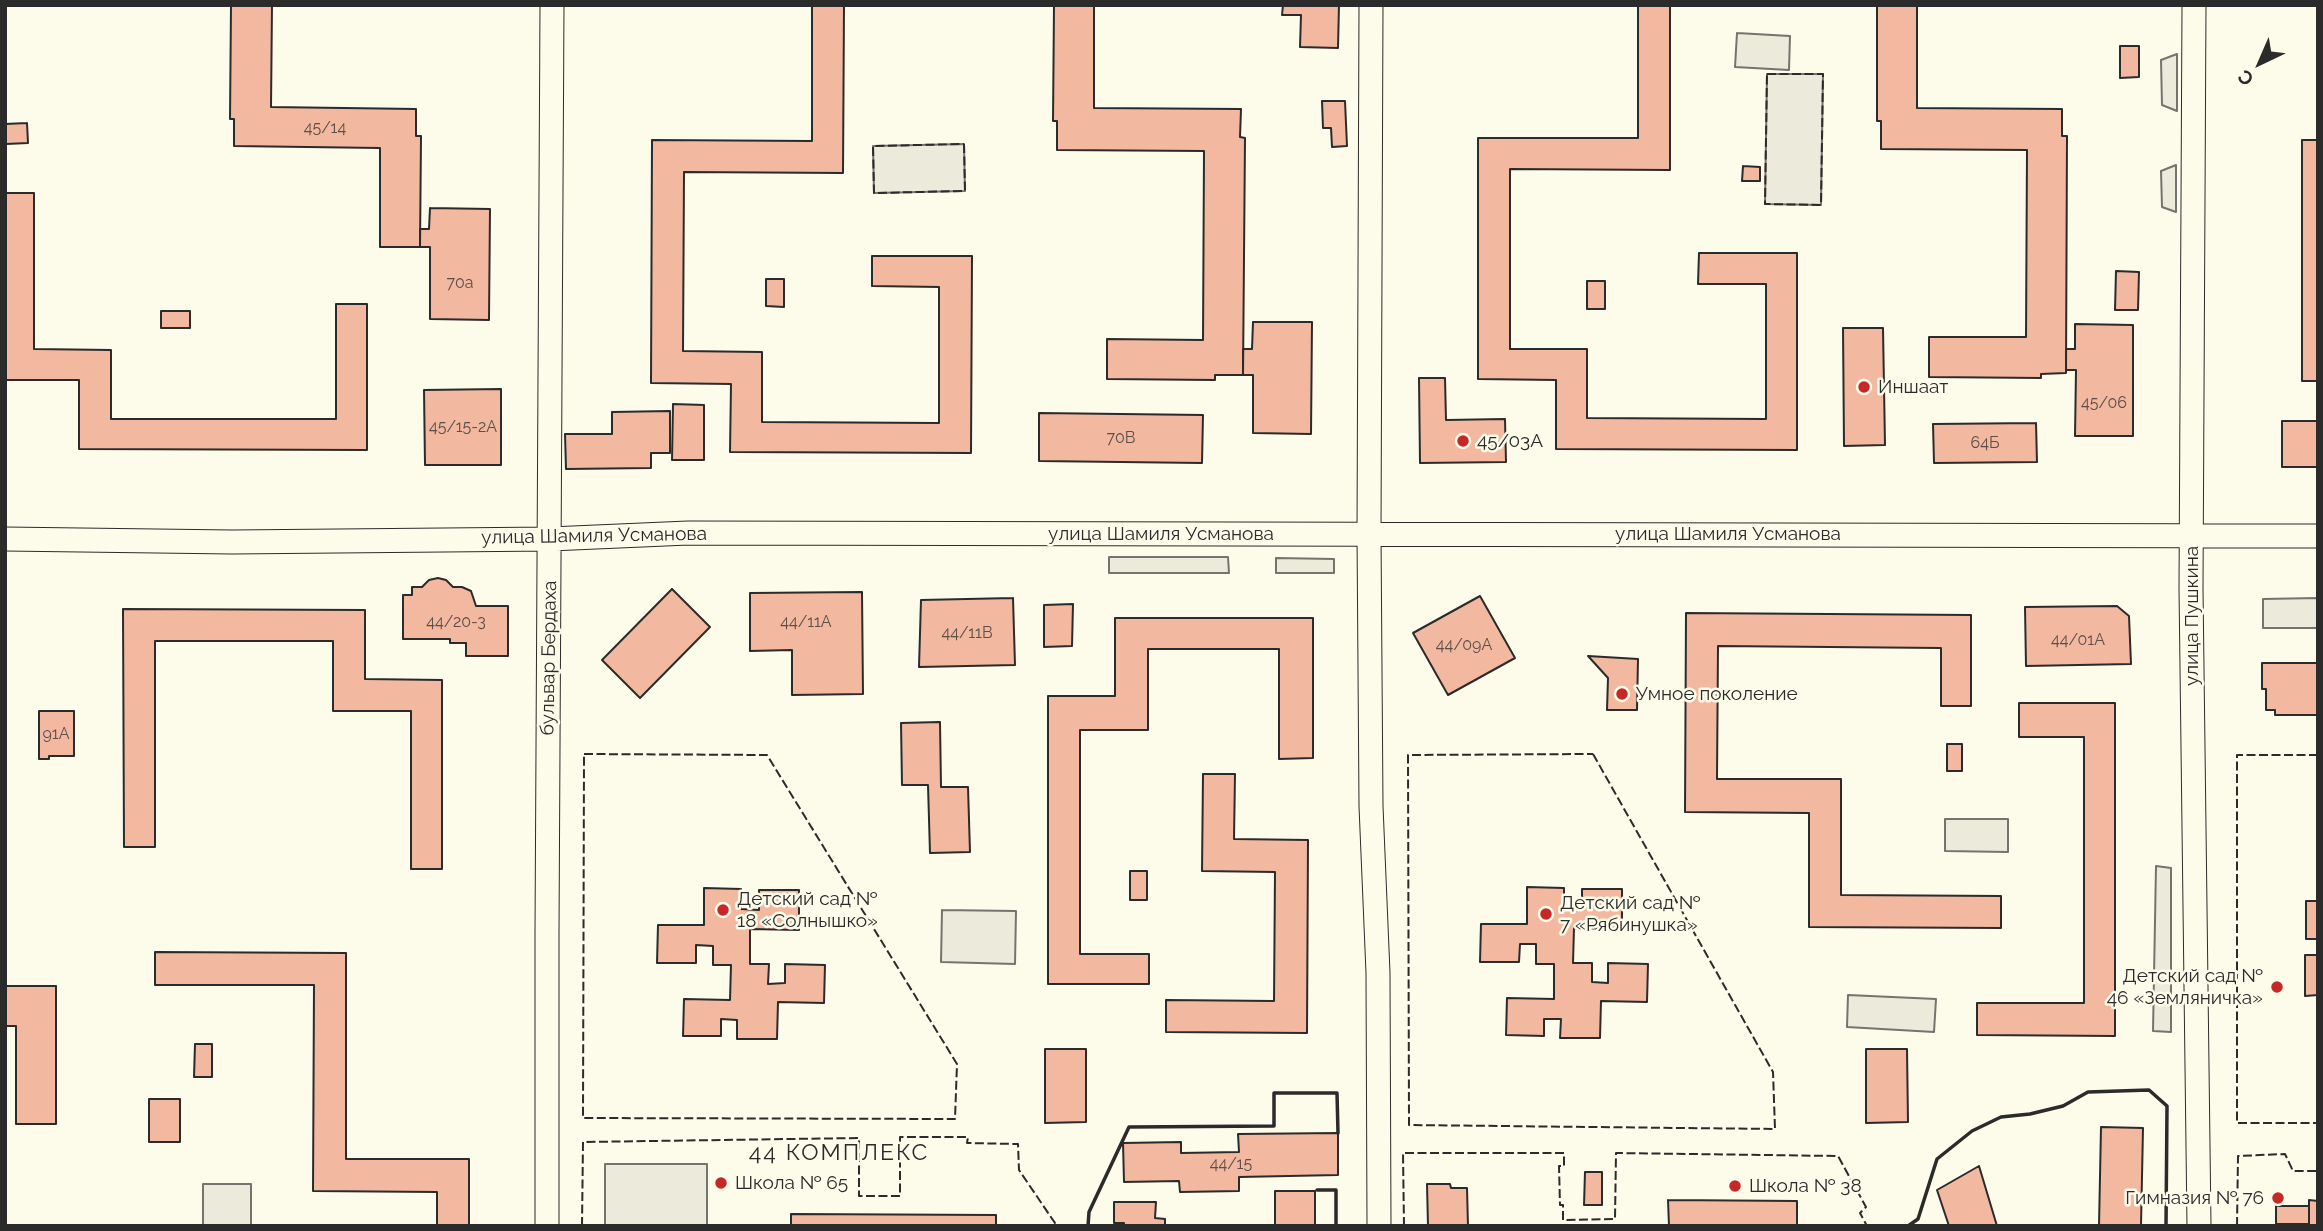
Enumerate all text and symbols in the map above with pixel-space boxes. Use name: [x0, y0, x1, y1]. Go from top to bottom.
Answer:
north arrow: [2225, 28, 2295, 98]
text: С: [2233, 66, 2258, 91]
house number: 45/14: [304, 118, 346, 138]
house number: 70а: [446, 273, 474, 293]
place label: Иншаат: [1878, 376, 1948, 398]
marker: Иншаат: [1856, 379, 1872, 395]
house number: 45/06: [2081, 393, 2127, 413]
house number: 45/15-2А: [429, 417, 497, 437]
house number: 70В: [1107, 428, 1135, 448]
place label: 45/03А: [1477, 430, 1543, 452]
marker: 45/03А: [1455, 433, 1471, 449]
house number: 64Б: [1971, 433, 1999, 453]
street label: улица Шамиля Усманова: [481, 523, 707, 549]
street label: улица Шамиля Усманова: [1048, 523, 1274, 545]
street label: улица Шамиля Усманова: [1615, 523, 1841, 545]
street label: улица Пушкина: [2181, 546, 2203, 686]
street label: бульвар Бердаха: [536, 580, 562, 736]
house number: 44/20-3: [426, 612, 486, 632]
house number: 44/11А: [780, 612, 832, 632]
house number: 44/11В: [941, 623, 993, 643]
house number: 44/01А: [2051, 630, 2105, 650]
house number: 44/09А: [1436, 635, 1492, 655]
place label: Умное поколение: [1636, 683, 1798, 705]
marker: Умное поколение: [1614, 686, 1630, 702]
house number: 91А: [42, 724, 70, 744]
place label: Детский сад № 18 «Солнышко»: [737, 888, 878, 932]
place label: Детский сад № 7 «Рябинушка»: [1560, 892, 1700, 936]
marker: Детский сад № 18 «Солнышко»: [715, 902, 731, 918]
marker: Детский сад № 7 «Рябинушка»: [1538, 906, 1554, 922]
place label: Детский сад № 46 «Земляничка»: [2107, 965, 2263, 1009]
marker: Детский сад № 46 «Земляничка»: [2269, 979, 2285, 995]
district label: 44 КОМПЛЕКС: [750, 1139, 928, 1167]
house number: 44/15: [1210, 1154, 1252, 1174]
place label: Школа № 65: [735, 1172, 848, 1194]
marker: Школа № 65: [713, 1175, 729, 1191]
place label: Школа № 38: [1749, 1175, 1862, 1197]
marker: Школа № 38: [1727, 1178, 1743, 1194]
place label: Гимназия № 76: [2125, 1187, 2264, 1209]
marker: Гимназия № 76: [2270, 1190, 2286, 1206]

